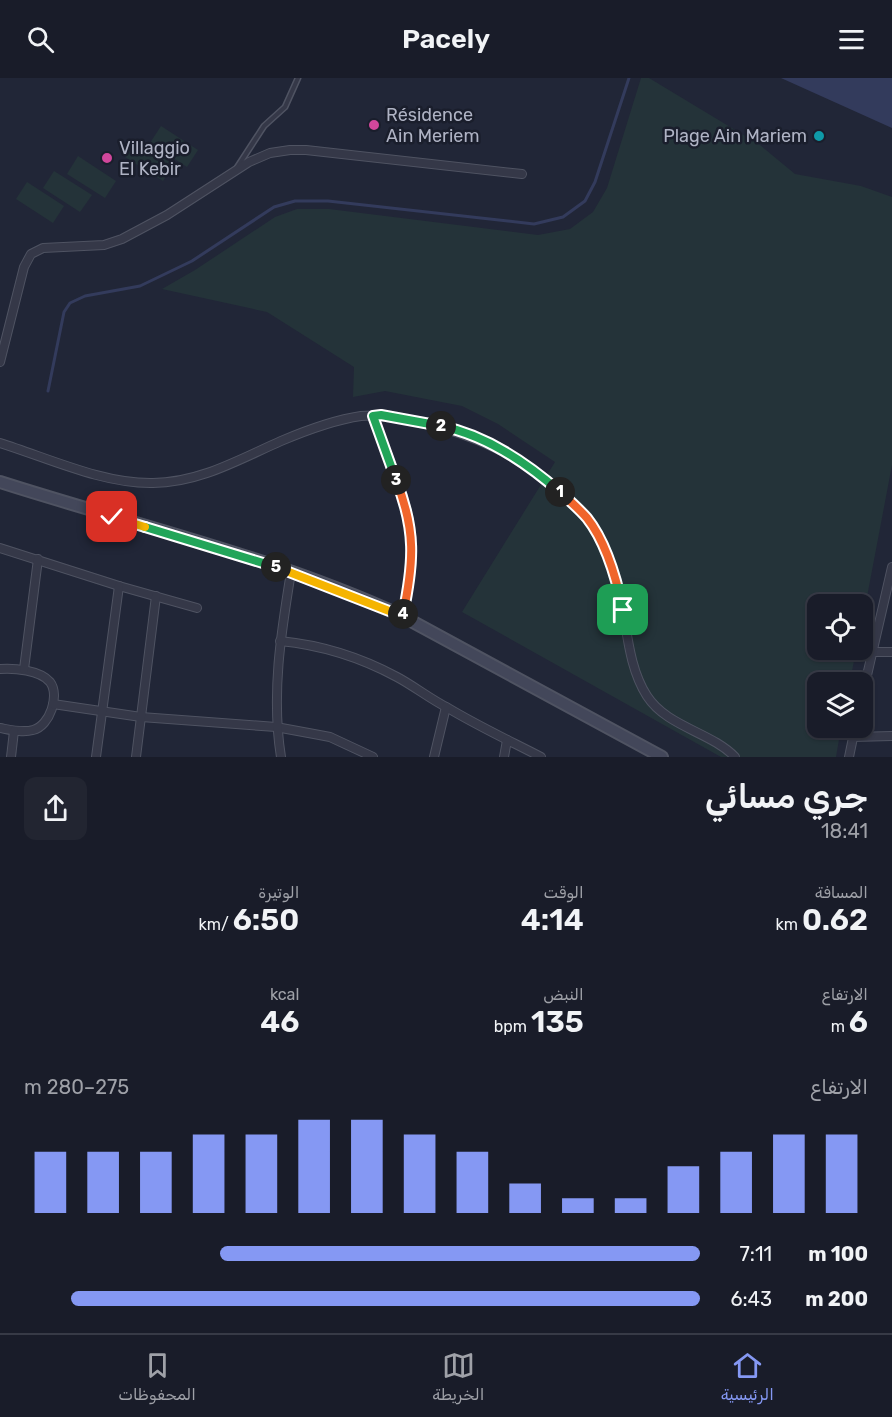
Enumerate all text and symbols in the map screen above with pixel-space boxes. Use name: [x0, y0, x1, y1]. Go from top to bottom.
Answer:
icon: search: [24, 23, 57, 56]
text: Pacely: [402, 23, 490, 55]
icon: menu: [835, 23, 868, 56]
place label: Résidence Ain Meriem: [386, 104, 479, 147]
marker: Résidence Ain Meriem: [367, 118, 381, 132]
place label: Plage Ain Mariem: [663, 125, 807, 147]
marker: Plage Ain Mariem: [812, 129, 826, 143]
place label: Villaggio El Kebir: [119, 137, 190, 180]
marker: Villaggio El Kebir: [100, 151, 114, 165]
pin: 2: [426, 411, 456, 441]
text: 2: [436, 416, 446, 435]
pin: 3: [381, 465, 411, 495]
text: 3: [391, 470, 401, 489]
pin: 1: [545, 477, 575, 507]
text: 1: [556, 482, 564, 501]
pin: [86, 491, 137, 542]
icon: check: [95, 500, 128, 533]
pin: 5: [261, 552, 291, 582]
text: 5: [271, 557, 281, 576]
pin: [597, 584, 648, 635]
icon: arrive: [606, 593, 639, 626]
map controls: [807, 594, 873, 738]
button: locate: [807, 594, 873, 660]
pin: 4: [388, 599, 418, 629]
text: 4: [398, 604, 408, 623]
button: layers: [807, 672, 873, 738]
button: share: [24, 777, 87, 840]
text: جري مسائي: [705, 777, 868, 816]
text: 18:41: [821, 819, 868, 843]
text: الوتيرة: [258, 883, 299, 902]
text: الوقت: [543, 883, 584, 902]
text: المسافة: [815, 883, 868, 902]
text: 6:50: [233, 902, 299, 938]
text: 4:14: [521, 902, 584, 938]
text: 0.62: [802, 902, 868, 938]
text: /km: [199, 915, 233, 934]
text: km: [776, 915, 802, 934]
text: kcal: [270, 985, 299, 1004]
text: النبض: [543, 985, 584, 1004]
text: الارتفاع: [822, 985, 868, 1004]
text: 46: [260, 1004, 299, 1040]
text: 135: [531, 1004, 584, 1040]
text: 6: [849, 1004, 868, 1040]
text: bpm: [494, 1017, 531, 1036]
text: m: [831, 1017, 849, 1036]
text: 275–280 m: [24, 1075, 129, 1099]
text: الارتفاع: [810, 1075, 868, 1099]
text: 7:11: [740, 1242, 772, 1266]
text: 100 m: [808, 1242, 868, 1266]
text: 6:43: [730, 1287, 772, 1311]
text: 200 m: [805, 1287, 868, 1311]
tab: المحفوظات: [118, 1349, 196, 1404]
tab: الخريطة: [432, 1349, 484, 1404]
tab: الرئيسية: [721, 1349, 774, 1404]

